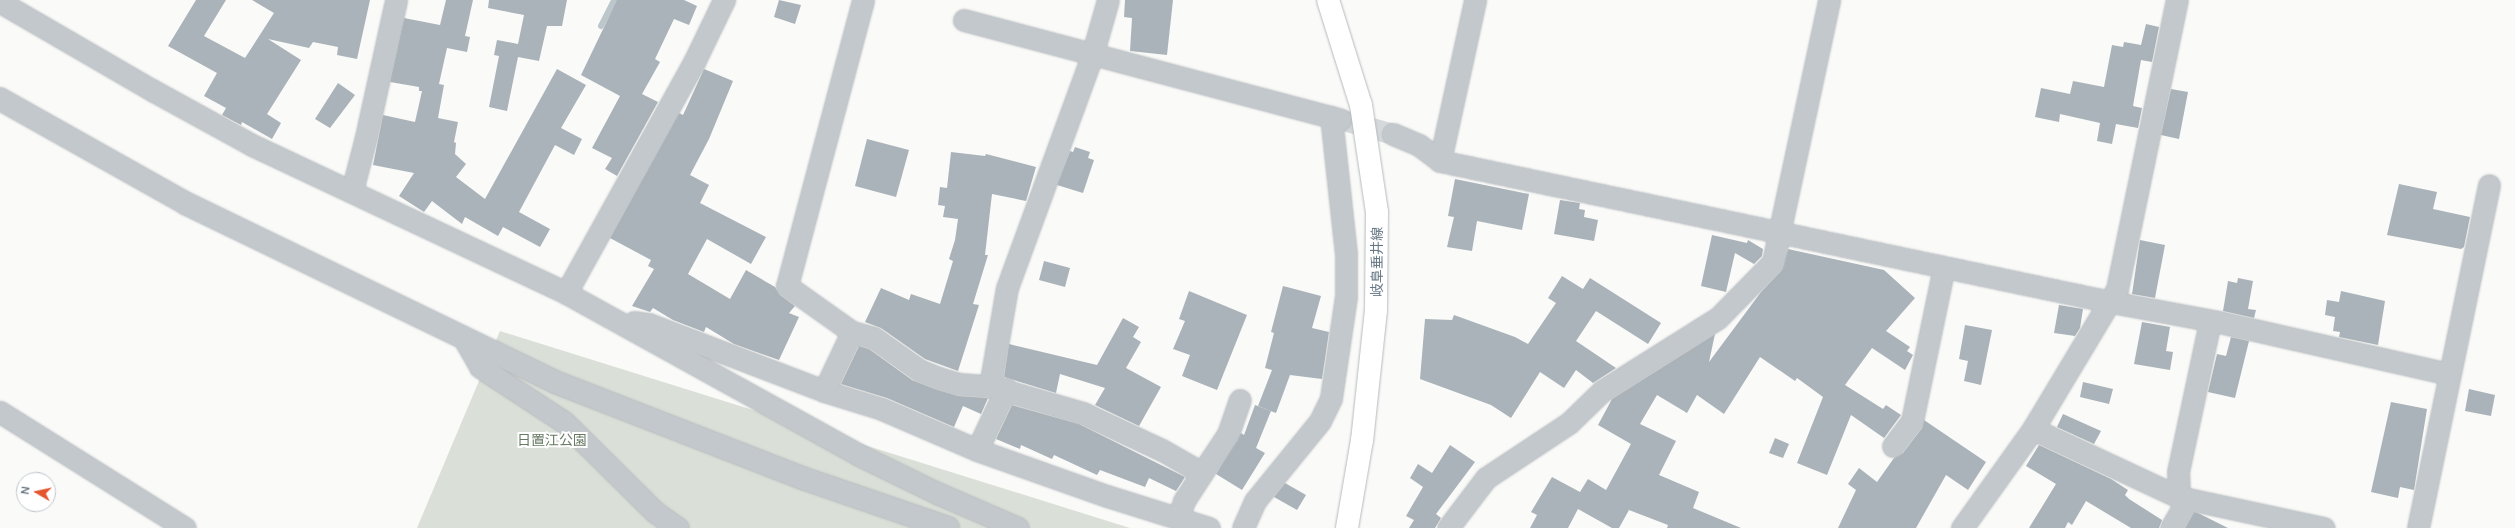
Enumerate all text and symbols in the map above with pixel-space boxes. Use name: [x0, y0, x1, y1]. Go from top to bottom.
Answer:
street label: 岐阜垂井線: [1369, 227, 1385, 297]
park label: 日置江公園: [517, 432, 587, 448]
north arrow: [16, 472, 56, 512]
text: N: [17, 485, 33, 495]

